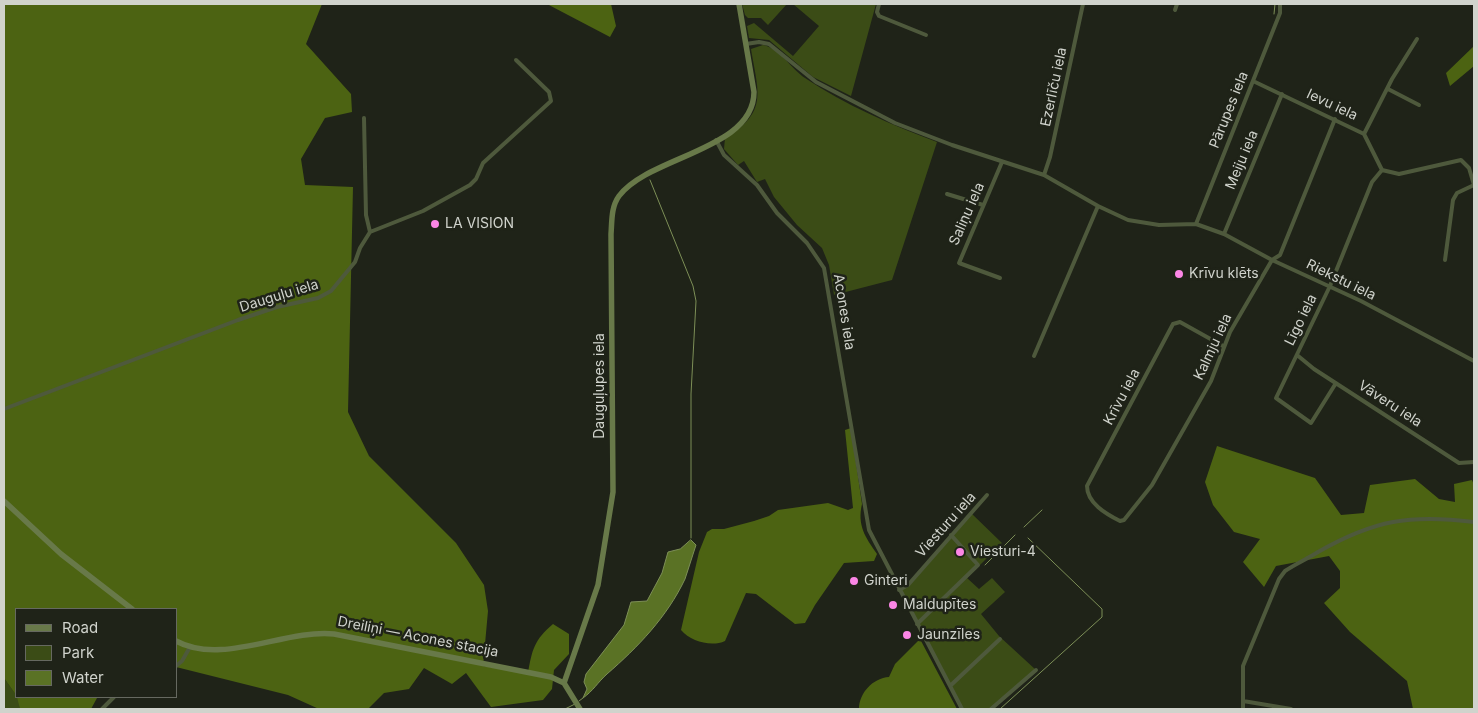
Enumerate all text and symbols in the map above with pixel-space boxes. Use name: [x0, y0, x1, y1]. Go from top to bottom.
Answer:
street label: Ezerlīču iela: [1037, 46, 1071, 128]
street label: Pārupes iela: [1206, 69, 1252, 151]
street label: Ievu iela: [1304, 86, 1360, 124]
street label: Meiju iela: [1222, 128, 1262, 192]
street label: Saliņu iela: [946, 180, 988, 248]
place label: LA VISION: [445, 216, 514, 232]
marker: LA VISION: [429, 218, 441, 230]
street label: Riekstu iela: [1304, 256, 1378, 304]
place label: Krīvu klēts: [1189, 266, 1259, 282]
marker: Krīvu klēts: [1173, 268, 1185, 280]
street label: Acones iela: [830, 273, 858, 351]
street label: Dauguļu iela: [238, 276, 320, 316]
street label: Līgo iela: [1281, 292, 1321, 348]
street label: Kalmju iela: [1190, 311, 1236, 383]
street label: Dauguļupes iela: [592, 333, 608, 439]
street label: Krīvu iela: [1100, 366, 1144, 428]
street label: Vāveru iela: [1355, 377, 1425, 431]
street label: Viesturu iela: [912, 489, 980, 561]
place label: Viesturi-4: [970, 544, 1036, 560]
marker: Viesturi-4: [954, 546, 966, 558]
place label: Ginteri: [864, 573, 908, 589]
marker: Ginteri: [848, 575, 860, 587]
place label: Maldupītes: [903, 597, 976, 613]
marker: Maldupītes: [887, 599, 899, 611]
legend: [15, 608, 178, 698]
street label: Dreiliņi — Acones stacija: [336, 613, 500, 661]
text: Road: [62, 618, 98, 637]
place label: Jaunzīles: [917, 627, 980, 643]
marker: Jaunzīles: [901, 629, 913, 641]
text: Park: [62, 643, 94, 662]
text: Water: [62, 668, 104, 687]

